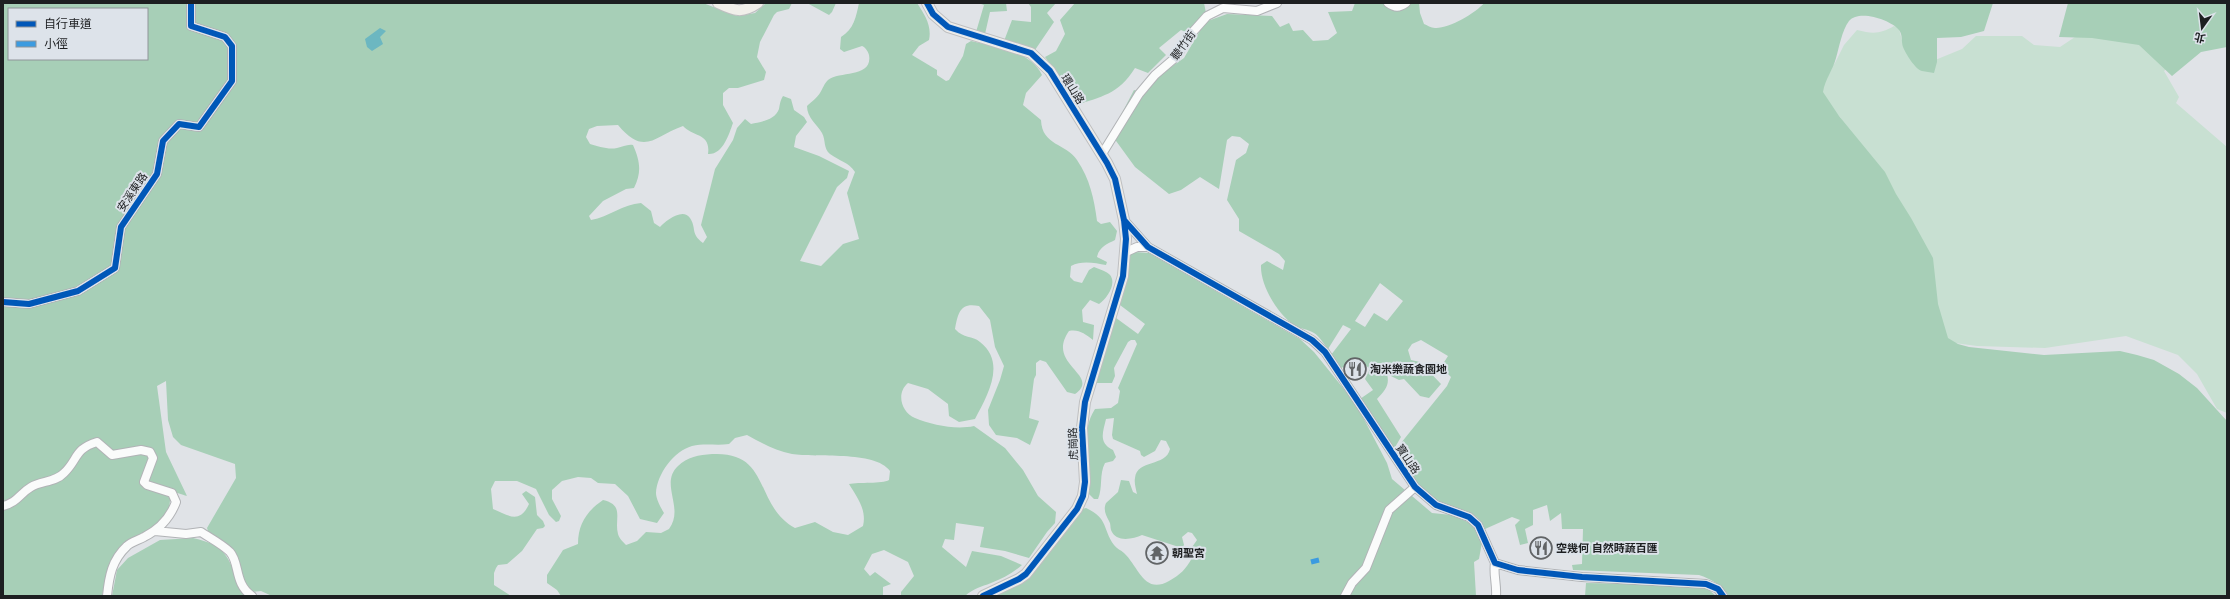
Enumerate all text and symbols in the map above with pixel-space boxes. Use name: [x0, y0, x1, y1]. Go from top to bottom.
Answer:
legend: [8, 8, 148, 60]
north arrow: [2182, 8, 2222, 48]
text: 自行車道: [44, 16, 92, 31]
street label: 聽竹街: [1168, 28, 1198, 62]
text: 北: [2193, 31, 2206, 46]
text: 小徑: [44, 36, 68, 51]
street label: 環山路: [1059, 71, 1088, 106]
street label: 安溪東路: [114, 170, 149, 214]
restaurant icon: 淘米樂蔬食園地: [1342, 356, 1368, 382]
place label: 淘米樂蔬食園地: [1370, 362, 1447, 375]
street label: 虎崗路: [1065, 427, 1080, 461]
street label: 寶山路: [1394, 441, 1423, 476]
restaurant icon: 空幾何 自然時蔬百匯: [1528, 535, 1554, 561]
temple icon: 朝聖宮: [1144, 540, 1170, 566]
place label: 空幾何 自然時蔬百匯: [1556, 541, 1658, 554]
place label: 朝聖宮: [1172, 546, 1205, 559]

